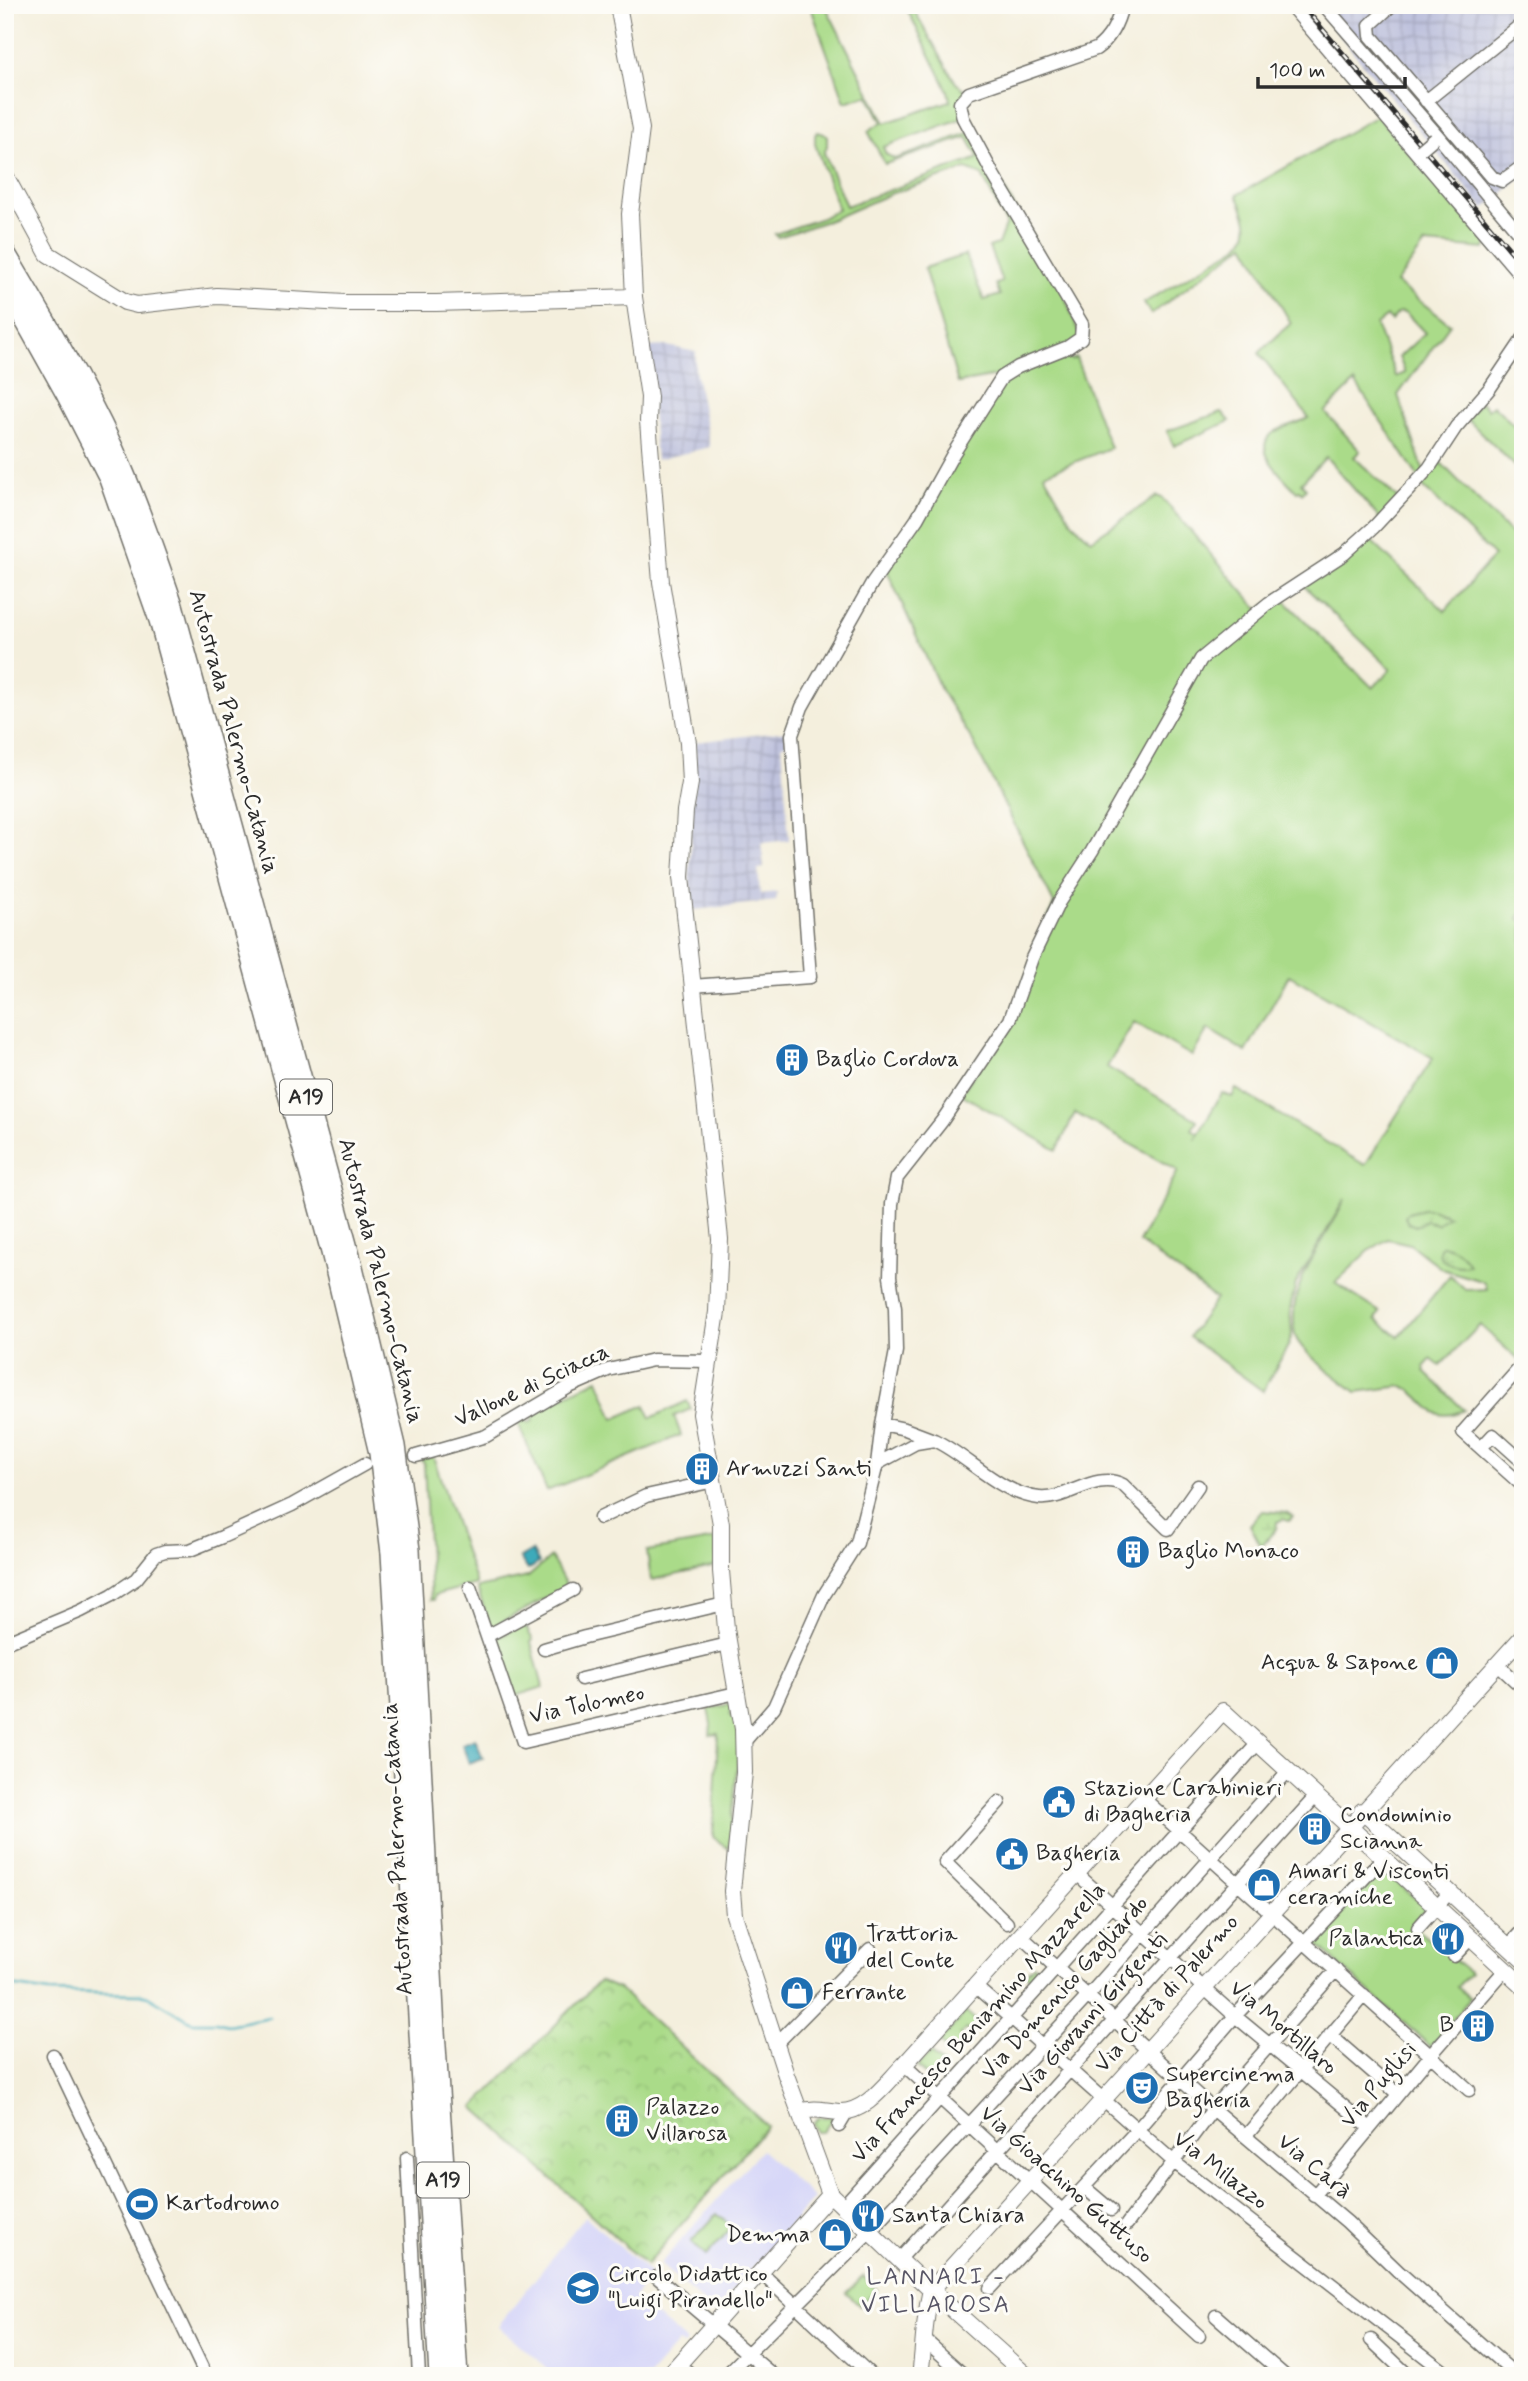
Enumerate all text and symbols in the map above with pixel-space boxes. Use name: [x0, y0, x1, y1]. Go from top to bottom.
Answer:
scale bar: [1258, 46, 1406, 90]
text: 100 m: [1269, 57, 1325, 85]
street label: Autostrada Palermo-Catania: [181, 587, 285, 877]
building icon: Baglio Cordova: [773, 1041, 811, 1079]
place label: Baglio Cordova: [816, 1045, 959, 1077]
road number: A19: [280, 1080, 332, 1114]
street label: Autostrada Palermo-Catania: [330, 1135, 430, 1427]
street label: Vallone di Sciacca: [450, 1337, 614, 1435]
building icon: Armuzzi Santi: [683, 1450, 721, 1488]
place label: Armuzzi Santi: [726, 1454, 871, 1484]
building icon: Baglio Monaco: [1114, 1533, 1152, 1571]
place label: Baglio Monaco: [1158, 1537, 1299, 1569]
shop icon: Acqua & Sapone: [1423, 1644, 1461, 1682]
place label: Acqua & Sapone: [1261, 1648, 1418, 1678]
street label: Via Tolomeo: [527, 1678, 647, 1732]
street label: Autostrada Palermo-Catania: [375, 1702, 421, 1996]
place label: Stazione Carabinieri di Bagheria: [1084, 1774, 1282, 1832]
public building icon: Stazione Carabinieri di Bagheria: [1040, 1783, 1078, 1821]
place label: Condominio Scianna: [1340, 1801, 1452, 1857]
building icon: Condominio Scianna: [1296, 1810, 1334, 1848]
public building icon: Bagheria: [993, 1835, 1031, 1873]
place label: Bagheria: [1036, 1839, 1121, 1871]
place label: Amari & Visconti ceramiche: [1288, 1857, 1448, 1913]
shop icon: Amari & Visconti ceramiche: [1245, 1866, 1283, 1904]
street label: Via Francesco Beniamino Mazzarella: [845, 1876, 1113, 2170]
street label: Via Domenico Gagliardo: [974, 1890, 1157, 2088]
street label: Via Città di Palermo: [1088, 1908, 1246, 2080]
place label: Trattoria del Conte: [866, 1920, 958, 1976]
restaurant icon: Palantica: [1429, 1920, 1467, 1958]
place label: Palantica: [1329, 1924, 1424, 1954]
street label: Via Giovanni Girgenti: [1012, 1926, 1176, 2103]
restaurant icon: Trattoria del Conte: [822, 1929, 860, 1967]
shop icon: Ferrante: [778, 1974, 816, 2012]
street label: Via Mortillaro: [1223, 1974, 1343, 2082]
place label: Ferrante: [822, 1978, 907, 2008]
building icon: B: [1459, 2007, 1497, 2045]
place label: B: [1439, 2011, 1454, 2041]
street label: Via Puglisi: [1334, 2035, 1426, 2136]
place label: Supercinema Bagheria: [1166, 2060, 1295, 2118]
theatre icon: Supercinema Bagheria: [1123, 2069, 1161, 2107]
place label: Palazzo Villarosa: [646, 2093, 728, 2149]
street label: Via Gioacchino Guttuso: [973, 2099, 1159, 2271]
building icon: Palazzo Villarosa: [603, 2102, 641, 2140]
street label: Via Milazzo: [1166, 2125, 1274, 2217]
street label: Via Carà: [1271, 2127, 1357, 2207]
road number: A19: [417, 2162, 469, 2198]
sports icon: Kartodromo: [123, 2185, 161, 2223]
place label: Kartodromo: [166, 2189, 280, 2219]
restaurant icon: Santa Chiara: [849, 2197, 887, 2235]
place label: Santa Chiara: [892, 2201, 1025, 2231]
shop icon: Demma: [816, 2216, 854, 2254]
place label: Demma: [726, 2220, 810, 2250]
place label: Circolo Didattico "Luigi Pirandello": [608, 2260, 773, 2318]
district label: LANNARI - VILLAROSA: [861, 2262, 1011, 2321]
school or university icon: Circolo Didattico "Luigi Pirandello": [564, 2269, 602, 2307]

